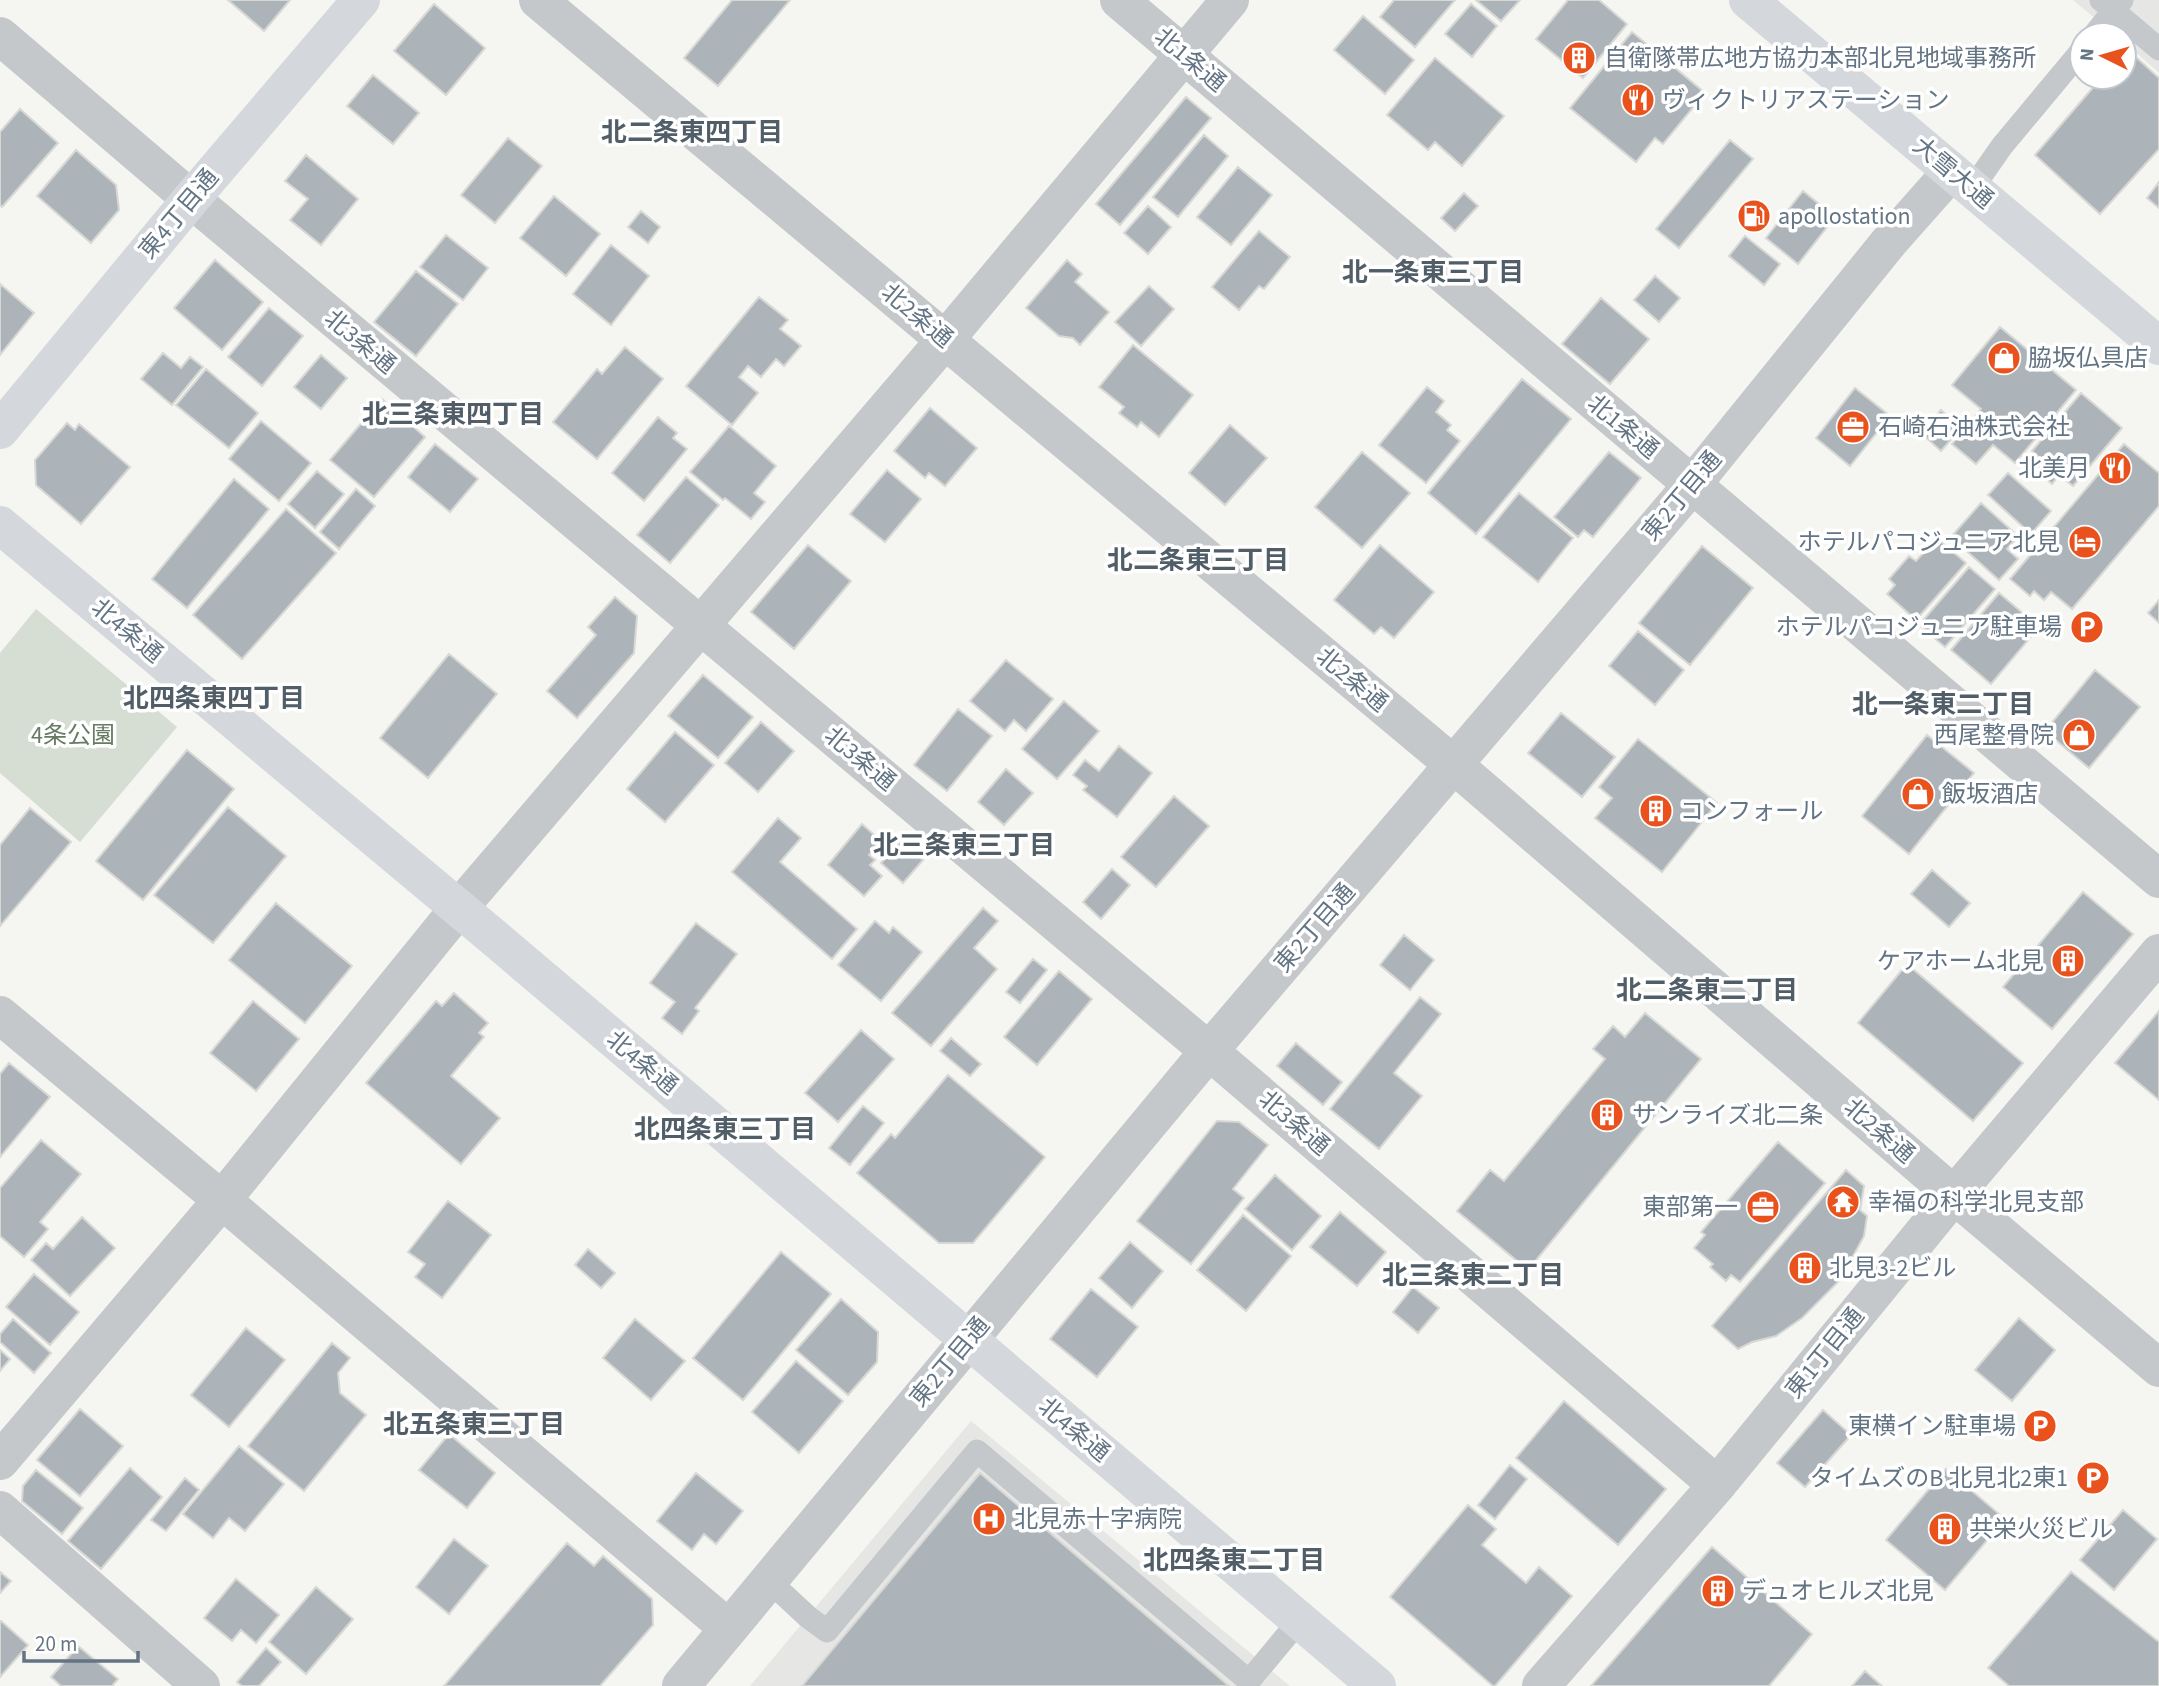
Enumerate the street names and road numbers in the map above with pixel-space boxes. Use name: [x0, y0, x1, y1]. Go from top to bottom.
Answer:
street label: 北1条通: [1147, 20, 1233, 100]
street label: 大雪大通: [1905, 129, 2001, 217]
street label: 東4丁目通: [131, 161, 227, 267]
street label: 北2条通: [874, 276, 960, 356]
street label: 北3条通: [317, 302, 403, 382]
street label: 北1条通: [1580, 387, 1666, 467]
street label: 東2丁目通: [1634, 443, 1730, 549]
street label: 北4条通: [84, 591, 170, 671]
street label: 北2条通: [1309, 640, 1395, 720]
street label: 北3条通: [817, 719, 903, 799]
street label: 東2丁目通: [1266, 876, 1364, 980]
street label: 北4条通: [599, 1023, 685, 1103]
street label: 北3条通: [1251, 1082, 1337, 1164]
street label: 北2条通: [1836, 1090, 1922, 1172]
street label: 東1丁目通: [1777, 1300, 1873, 1406]
street label: 東2丁目通: [902, 1309, 998, 1415]
street label: 北4条通: [1031, 1390, 1117, 1470]

